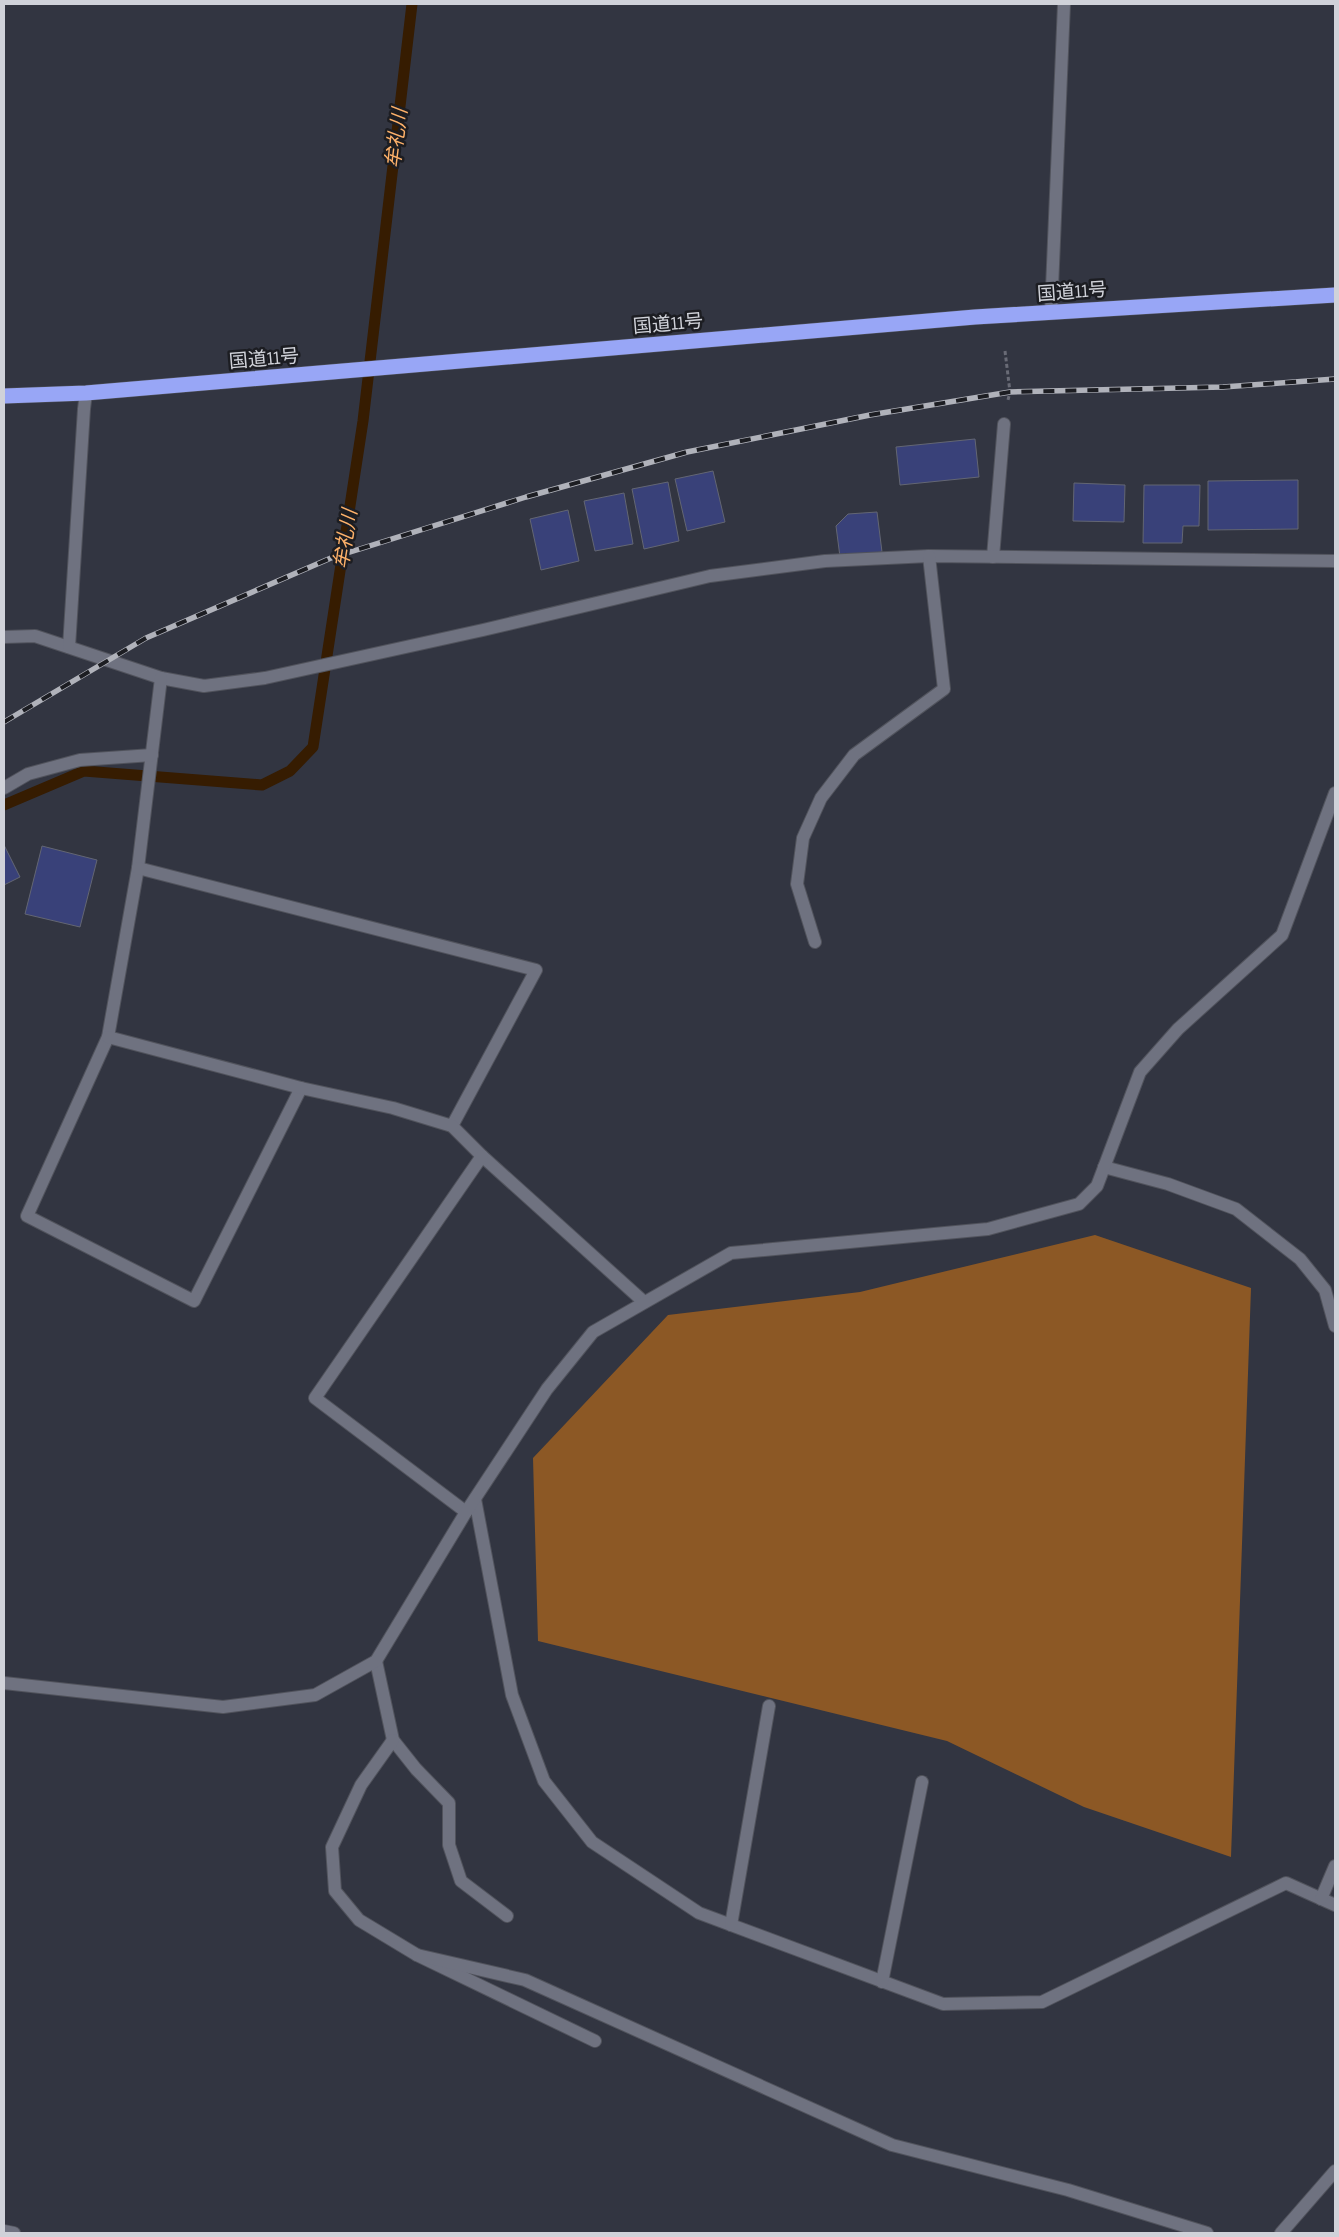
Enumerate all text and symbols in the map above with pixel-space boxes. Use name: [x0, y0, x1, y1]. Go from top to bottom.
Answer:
water label: 牟礼川: [381, 105, 413, 169]
street label: 国道11号: [1036, 279, 1108, 306]
street label: 国道11号: [632, 310, 704, 339]
street label: 国道11号: [228, 345, 300, 374]
water label: 牟礼川: [329, 506, 363, 571]

